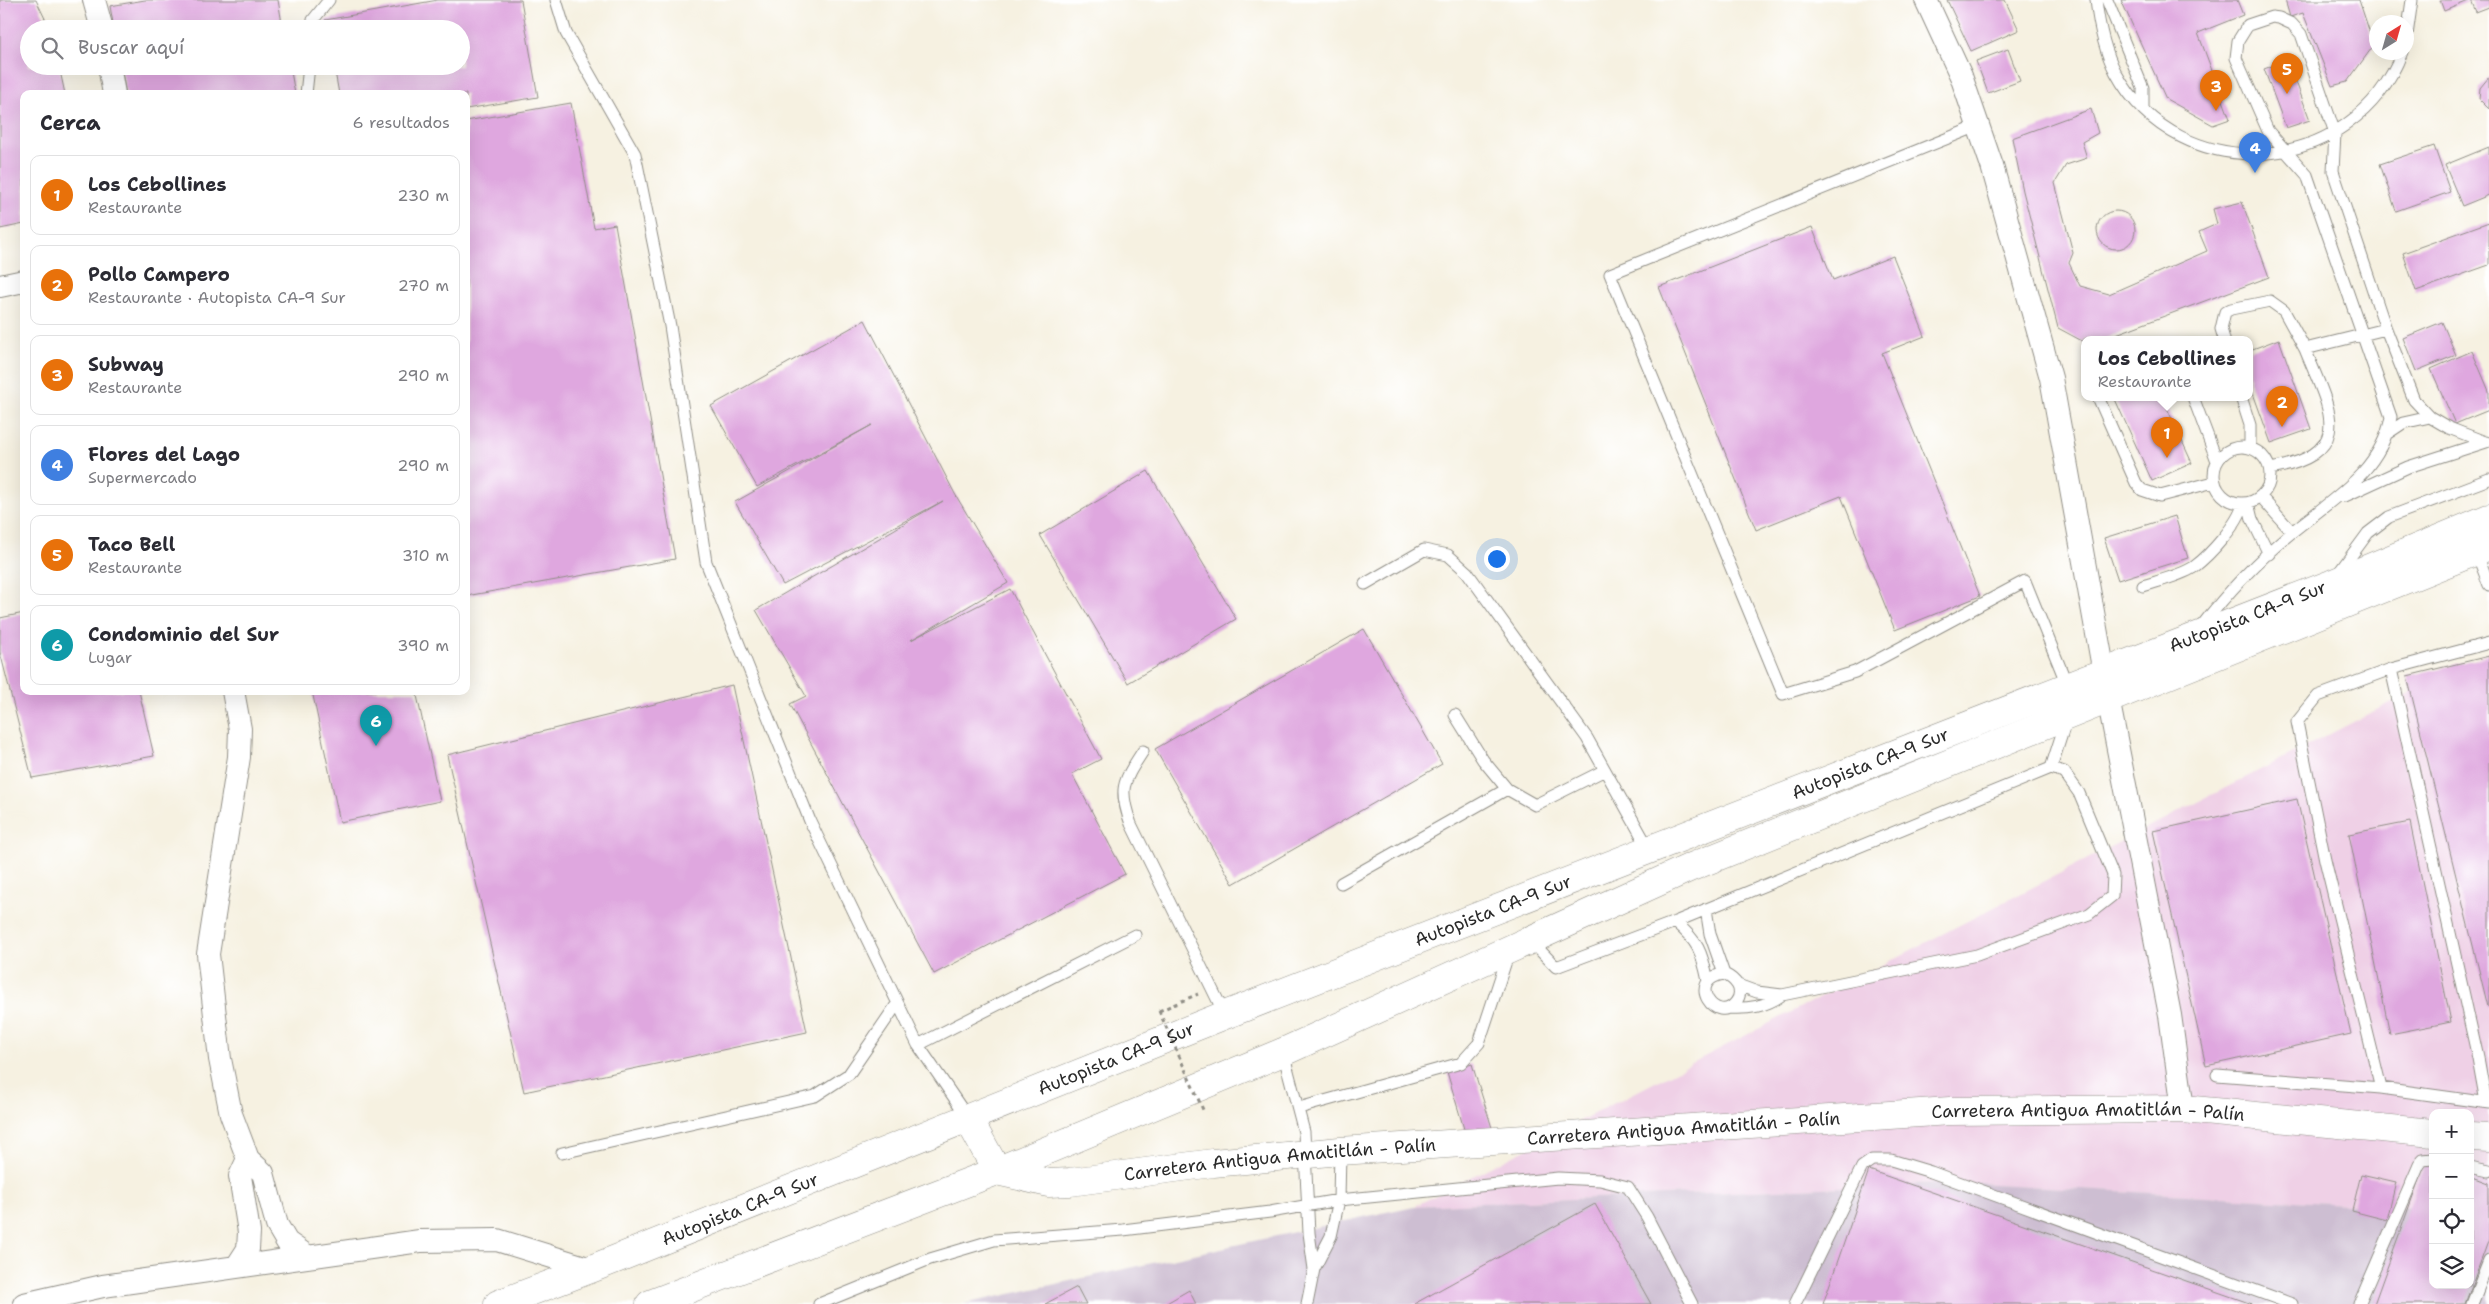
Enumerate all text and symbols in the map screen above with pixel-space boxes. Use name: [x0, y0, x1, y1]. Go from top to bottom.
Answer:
north arrow: [2369, 15, 2414, 60]
search box: [20, 20, 470, 75]
icon: search: [38, 34, 66, 62]
text: Buscar aquí: [78, 35, 184, 60]
pin: 5: [2271, 53, 2303, 94]
pin: 3: [2200, 70, 2232, 111]
text: Cerca: [40, 109, 101, 137]
text: 6 resultados: [352, 112, 450, 133]
pin: 4: [2239, 132, 2271, 173]
text: Los Cebollines: [88, 172, 227, 197]
text: 1: [53, 185, 61, 206]
text: 230 m: [397, 185, 449, 206]
text: Restaurante: [88, 197, 182, 218]
text: Pollo Campero: [88, 262, 230, 287]
text: 2: [51, 275, 63, 296]
text: 270 m: [398, 275, 449, 296]
text: Restaurante · Autopista CA-9 Sur: [88, 287, 346, 308]
popup: [2081, 336, 2253, 401]
text: Los Cebollines: [2098, 346, 2236, 371]
text: Subway: [88, 352, 164, 377]
text: 3: [51, 365, 63, 386]
text: 290 m: [397, 365, 449, 386]
text: Restaurante: [2098, 371, 2192, 392]
text: Restaurante: [88, 377, 182, 398]
pin: 2: [2266, 386, 2298, 427]
pin: 1: [2151, 417, 2183, 458]
text: Flores del Lago: [88, 442, 240, 467]
text: 4: [51, 455, 63, 476]
text: 290 m: [397, 455, 449, 476]
text: Supermercado: [88, 467, 197, 488]
text: Taco Bell: [88, 532, 175, 557]
text: 5: [52, 545, 62, 566]
text: 310 m: [402, 545, 449, 566]
your location: [1484, 546, 1510, 572]
text: Restaurante: [88, 557, 182, 578]
street label: Autopista CA-9 Sur: [2166, 575, 2330, 658]
text: Condominio del Sur: [88, 622, 279, 647]
text: 6: [51, 635, 63, 656]
text: 390 m: [397, 635, 449, 656]
text: Lugar: [88, 647, 132, 668]
pin: 6: [360, 705, 392, 746]
street label: Autopista CA-9 Sur: [1788, 722, 1953, 805]
street label: Autopista CA-9 Sur: [1411, 869, 1575, 952]
street label: Autopista CA-9 Sur: [1034, 1016, 1198, 1101]
street label: Carretera Antigua Amatitlán - Palín: [1930, 1097, 2246, 1127]
street label: Carretera Antigua Amatitlán - Palín: [1526, 1106, 1841, 1151]
map controls: [2429, 1109, 2474, 1289]
button: +: [2429, 1109, 2474, 1154]
street label: Carretera Antigua Amatitlán - Palín: [1122, 1133, 1437, 1187]
button: −: [2429, 1154, 2474, 1199]
street label: Autopista CA-9 Sur: [658, 1167, 822, 1251]
button: locate: [2429, 1199, 2474, 1244]
button: layers: [2429, 1244, 2474, 1289]

